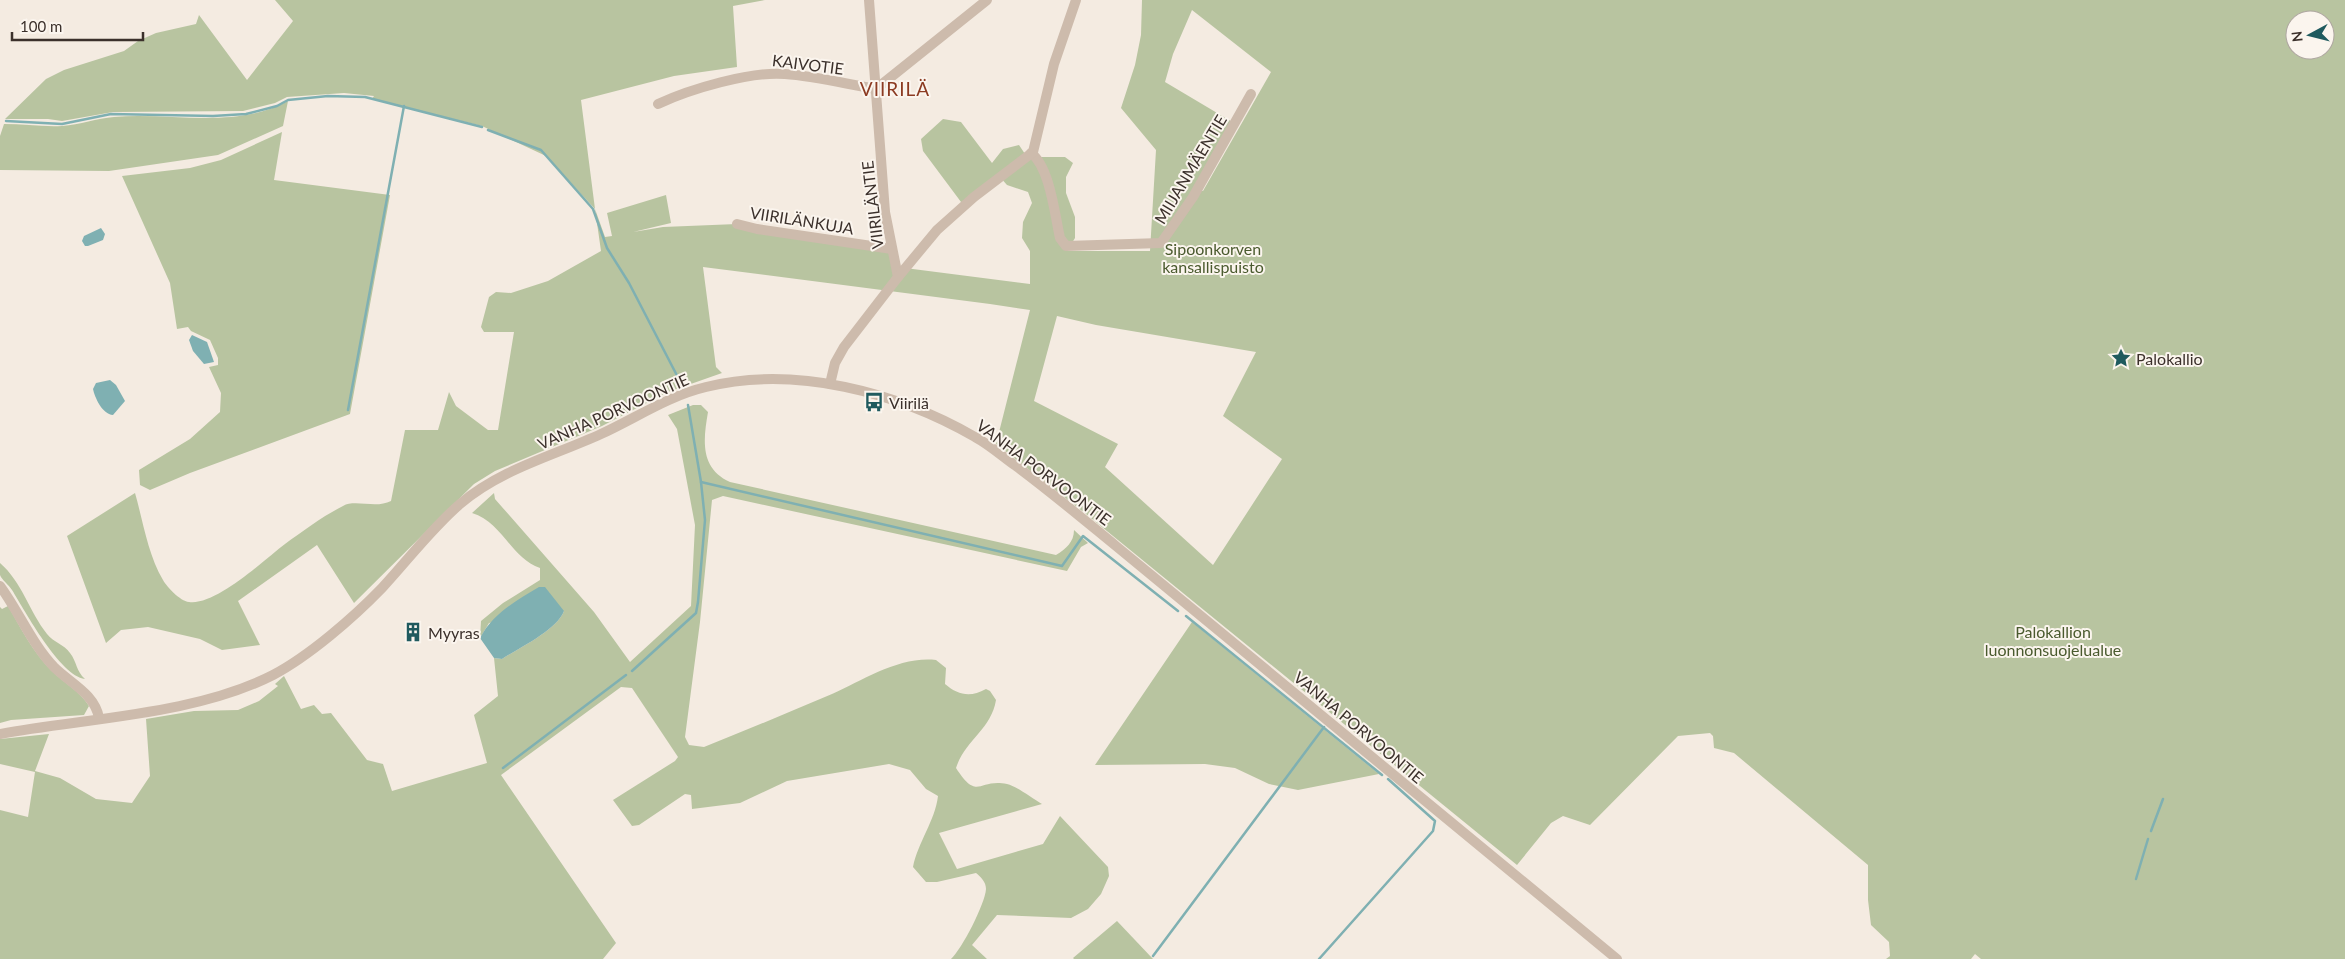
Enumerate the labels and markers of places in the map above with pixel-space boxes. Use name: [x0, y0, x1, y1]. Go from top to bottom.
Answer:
place icon: Palokallio: [2110, 347, 2132, 369]
place label: Palokallio: [2136, 349, 2203, 368]
bus stop icon: Viirilä: [863, 391, 885, 413]
place label: Viirilä: [889, 393, 929, 412]
building icon: Myyras: [402, 621, 424, 643]
place label: Myyras: [428, 623, 480, 642]

